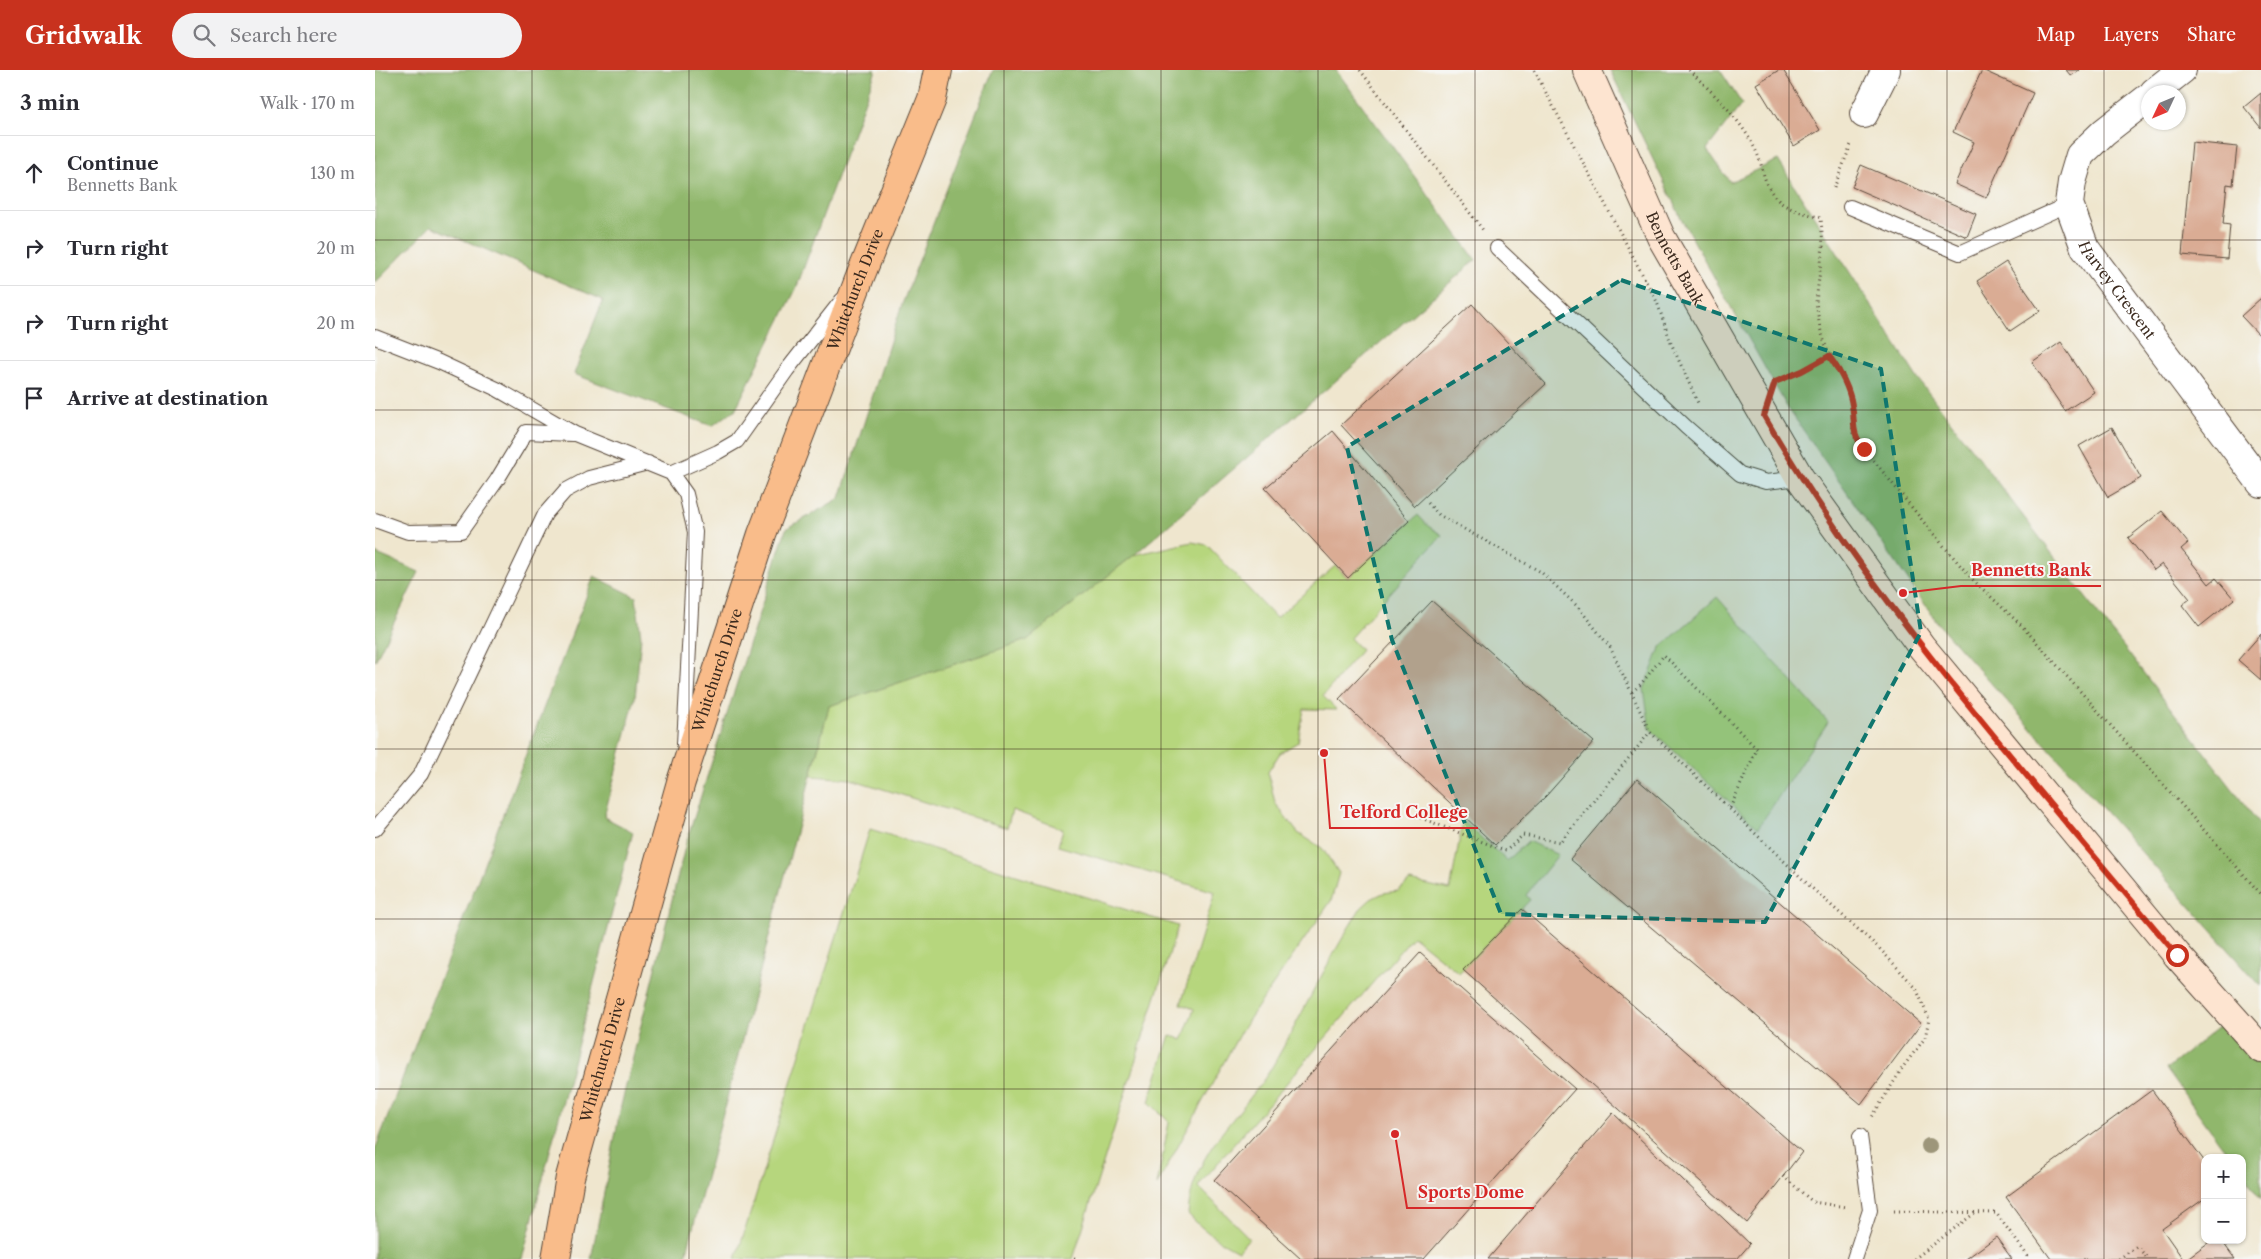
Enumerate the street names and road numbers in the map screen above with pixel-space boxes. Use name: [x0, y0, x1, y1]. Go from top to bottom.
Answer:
street label: Bennetts Bank: [1642, 209, 1709, 310]
street label: Whitchurch Drive: [823, 226, 887, 354]
street label: Harvey Crescent: [2074, 238, 2160, 343]
street label: Whitchurch Drive: [688, 606, 746, 735]
street label: Whitchurch Drive: [576, 995, 629, 1125]

